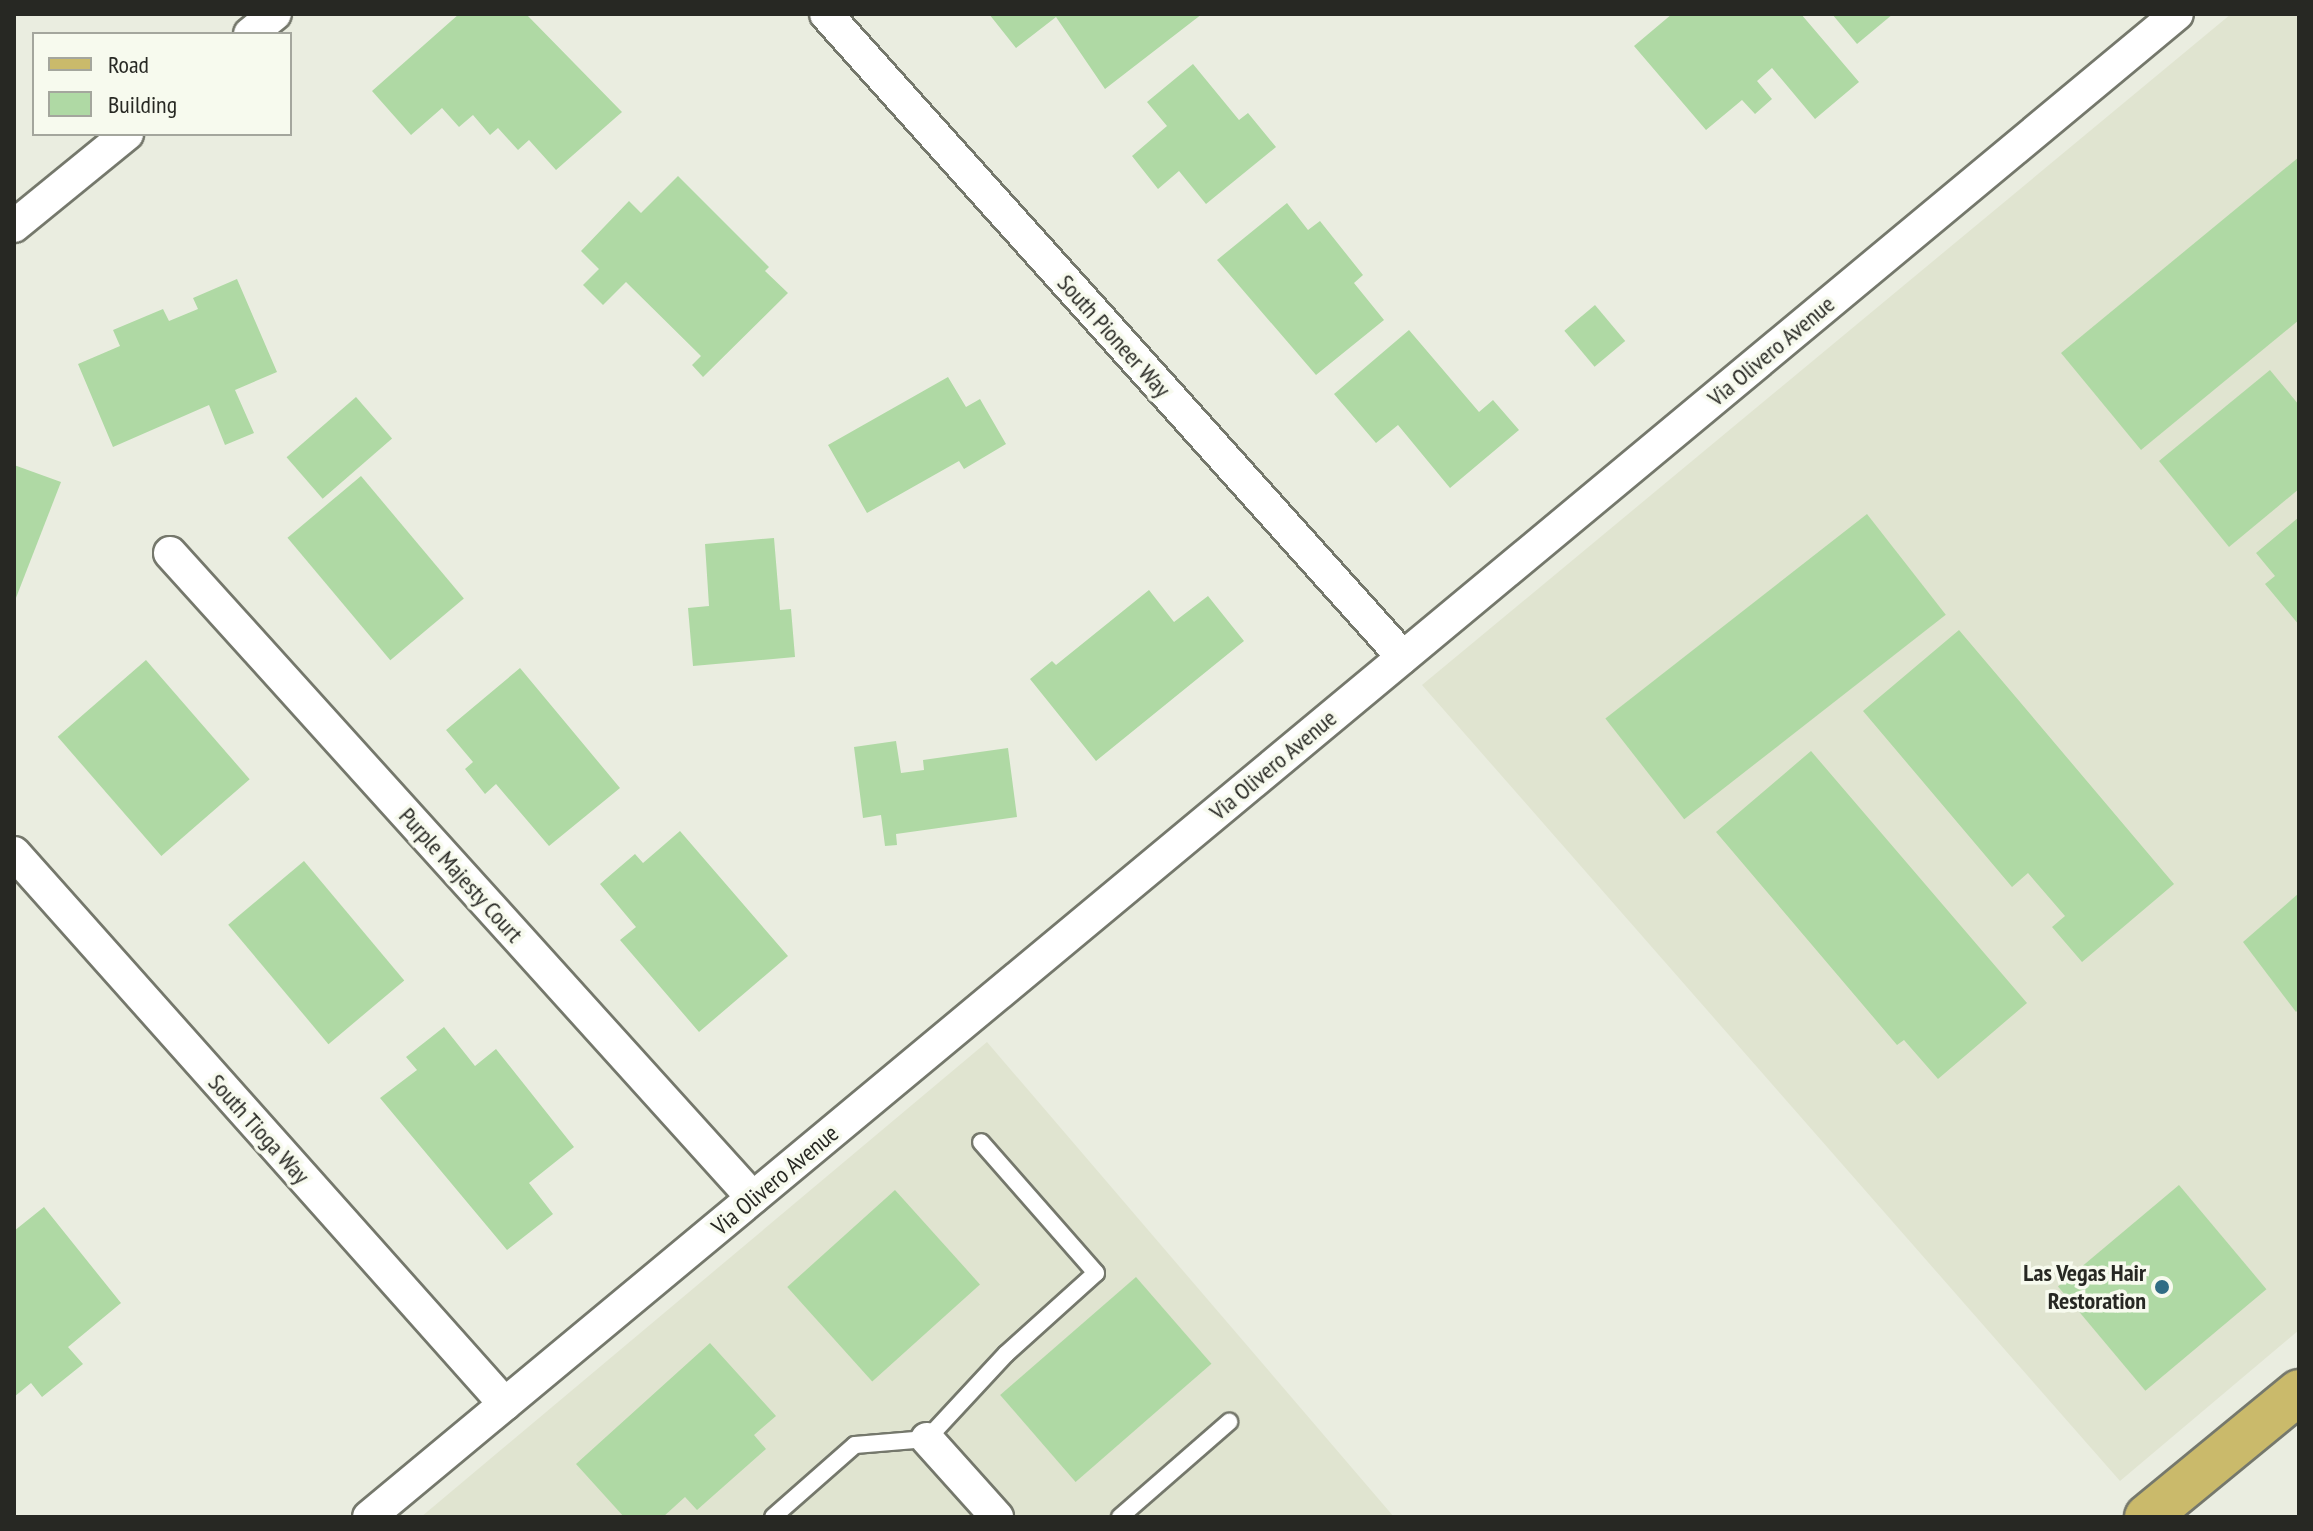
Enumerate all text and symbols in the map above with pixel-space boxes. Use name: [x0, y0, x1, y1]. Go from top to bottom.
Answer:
legend: [32, 32, 292, 136]
text: Road: [108, 49, 149, 80]
text: Building: [108, 89, 177, 120]
street label: South Pioneer Way: [1051, 269, 1177, 403]
street label: Via Olivero Avenue: [1702, 290, 1840, 412]
street label: Via Olivero Avenue: [1204, 704, 1342, 826]
street label: Purple Majesty Court: [393, 802, 529, 948]
street label: South Tioga Way: [202, 1068, 316, 1190]
street label: Via Olivero Avenue: [706, 1119, 844, 1241]
place label: Las Vegas Hair Restoration: [2023, 1259, 2146, 1315]
marker: Las Vegas Hair Restoration: [2153, 1278, 2171, 1296]

